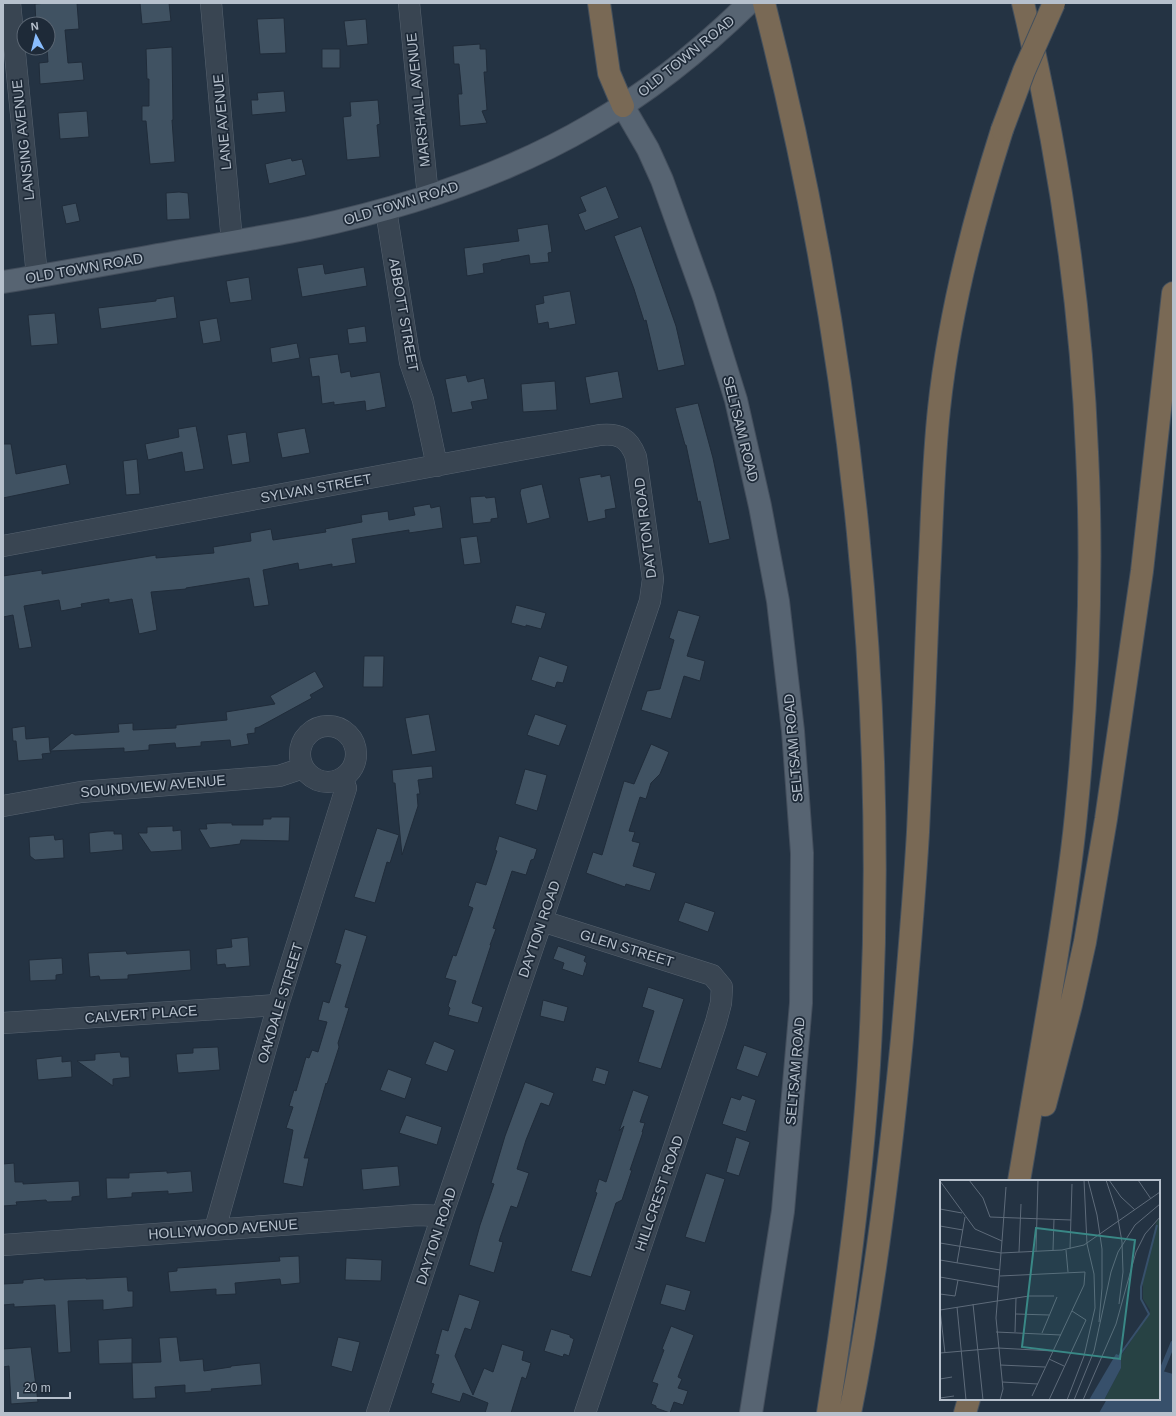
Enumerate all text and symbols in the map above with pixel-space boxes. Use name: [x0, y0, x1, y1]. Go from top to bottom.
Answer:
street label: OLD TOWN ROAD: [635, 12, 737, 100]
north arrow: [16, 16, 56, 56]
text: N: [30, 20, 40, 33]
street label: MARSHALL AVENUE: [403, 32, 433, 168]
street label: LANE AVENUE: [210, 73, 234, 171]
street label: LANSING AVENUE: [9, 79, 37, 201]
street label: OLD TOWN ROAD: [342, 178, 460, 228]
street label: OLD TOWN ROAD: [24, 250, 144, 286]
street label: ABBOTT STREET: [386, 257, 422, 373]
street label: SELTSAM ROAD: [720, 374, 762, 484]
street label: SYLVAN STREET: [259, 470, 373, 506]
street label: DAYTON ROAD: [631, 477, 659, 579]
street label: SELTSAM ROAD: [780, 693, 806, 803]
street label: SOUNDVIEW AVENUE: [80, 772, 226, 800]
street label: DAYTON ROAD: [515, 878, 563, 980]
street label: GLEN STREET: [578, 926, 676, 970]
street label: OAKDALE STREET: [254, 940, 306, 1065]
street label: CALVERT PLACE: [84, 1002, 198, 1026]
street label: SELTSAM ROAD: [782, 1016, 808, 1126]
street label: HILLCREST ROAD: [632, 1133, 686, 1253]
inset map: [940, 1180, 1160, 1400]
street label: DAYTON ROAD: [413, 1185, 459, 1287]
street label: HOLLYWOOD AVENUE: [148, 1216, 298, 1242]
scale bar: [18, 1374, 70, 1400]
text: 20 m: [24, 1381, 51, 1395]

